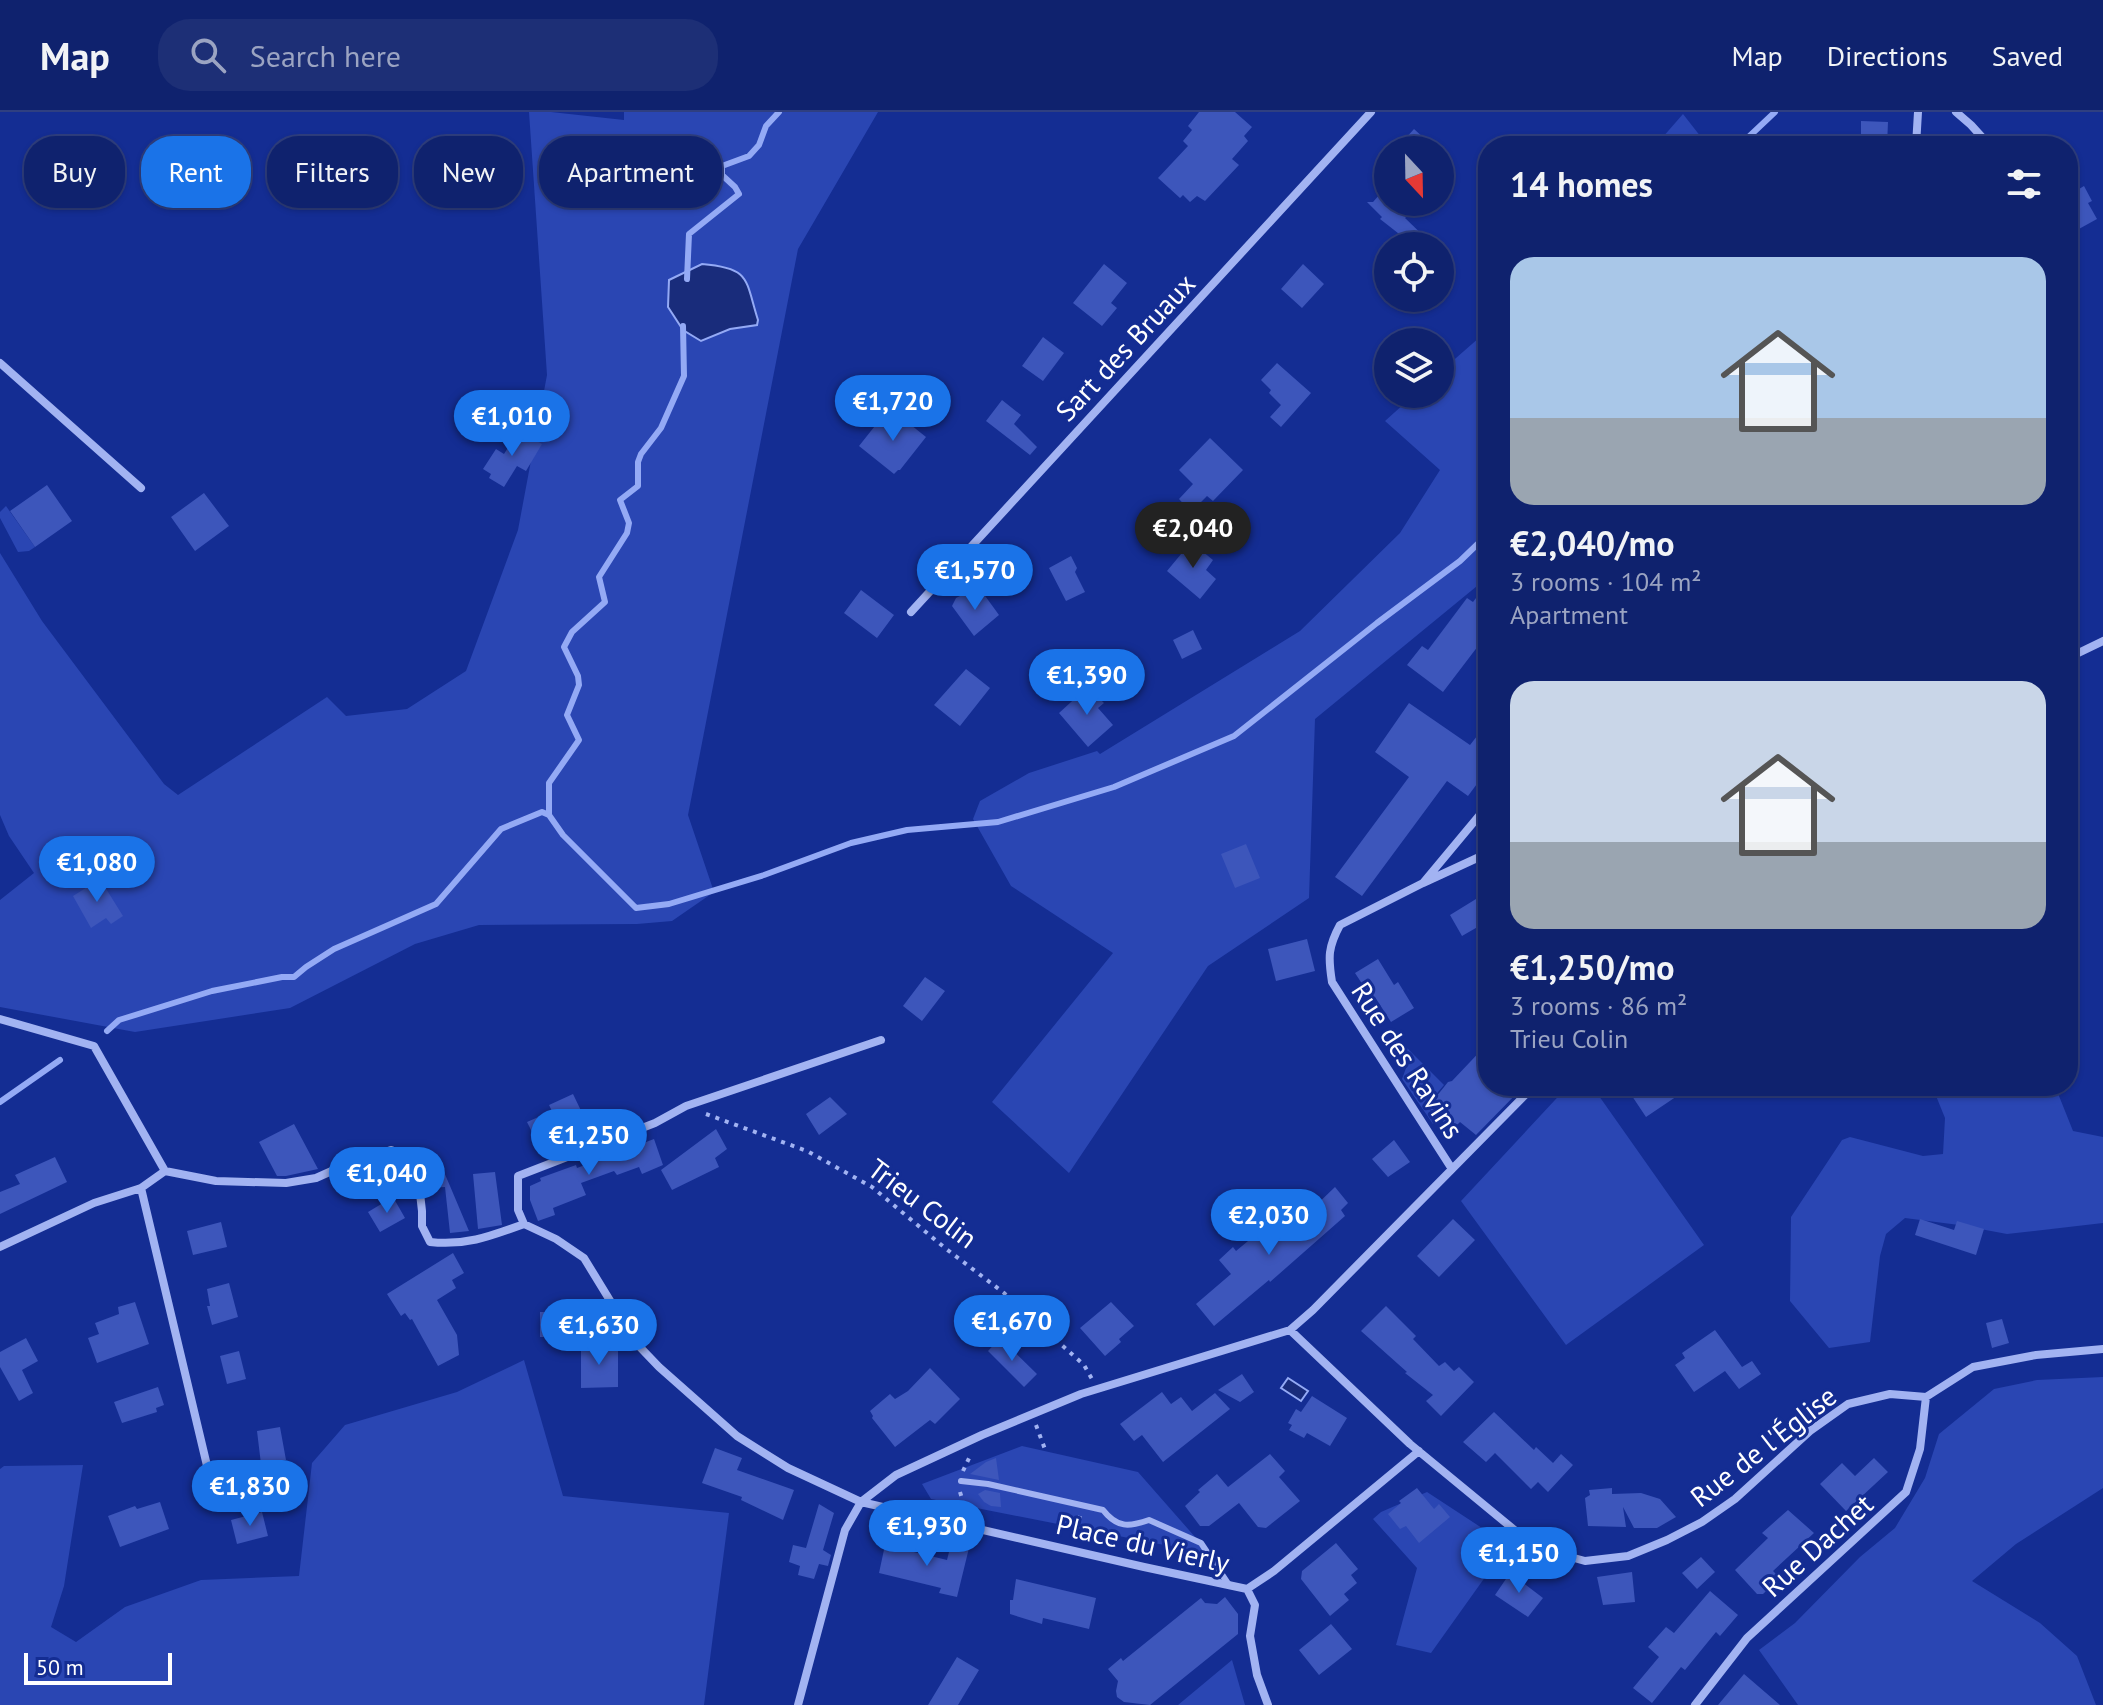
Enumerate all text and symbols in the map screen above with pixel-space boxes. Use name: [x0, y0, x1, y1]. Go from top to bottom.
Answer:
search box: [158, 19, 718, 91]
text: Map: [40, 31, 110, 80]
icon: search: [186, 33, 230, 77]
text: Search here: [250, 36, 401, 75]
text: Map: [1732, 37, 1783, 74]
text: Directions: [1827, 37, 1948, 74]
text: Saved: [1992, 37, 2063, 74]
chip: Buy: [24, 136, 125, 208]
chip: Rent: [141, 136, 251, 208]
chip: Filters: [267, 136, 398, 208]
chip: New: [414, 136, 523, 208]
chip: Apartment: [539, 136, 722, 208]
north arrow: [1374, 136, 1454, 216]
map controls: [1374, 136, 1454, 408]
text: 14 homes: [1510, 162, 1653, 206]
icon: filters: [2002, 162, 2046, 206]
button: locate: [1374, 232, 1454, 312]
street label: Sart des Bruaux: [1047, 265, 1203, 429]
icon: home: [1706, 309, 1850, 453]
button: layers: [1374, 328, 1454, 408]
pin: €1,720: [828, 375, 958, 443]
text: €1,720: [853, 384, 933, 417]
pin: €1,010: [447, 390, 577, 458]
text: €1,010: [472, 399, 552, 432]
pin: €2,040: [1128, 502, 1258, 570]
text: €2,040: [1153, 511, 1233, 544]
text: €2,040/mo: [1510, 521, 1674, 565]
pin: €1,570: [910, 544, 1040, 612]
text: €1,570: [935, 553, 1015, 586]
text: 3 rooms · 104 m²: [1510, 565, 1702, 598]
text: Apartment: [1510, 598, 1628, 631]
pin: €1,390: [1022, 649, 1152, 717]
text: €1,390: [1047, 658, 1127, 691]
icon: home: [1706, 733, 1850, 877]
pin: €1,080: [32, 836, 162, 904]
text: €1,080: [57, 845, 137, 878]
text: €1,250/mo: [1510, 945, 1674, 989]
street label: Rue des Ravins: [1343, 974, 1473, 1146]
text: 3 rooms · 86 m²: [1510, 989, 1687, 1022]
text: Trieu Colin: [1510, 1022, 1628, 1055]
pin: €1,250: [524, 1109, 654, 1177]
text: €1,250: [549, 1118, 629, 1151]
pin: €1,040: [322, 1147, 452, 1215]
street label: Trieu Colin: [861, 1150, 985, 1256]
text: €1,040: [347, 1156, 427, 1189]
pin: €2,030: [1204, 1189, 1334, 1257]
text: €2,030: [1229, 1198, 1309, 1231]
pin: €1,670: [947, 1295, 1077, 1363]
pin: €1,630: [534, 1299, 664, 1367]
text: €1,670: [972, 1304, 1052, 1337]
text: €1,630: [559, 1308, 639, 1341]
street label: Rue de l'Église: [1682, 1377, 1844, 1515]
pin: €1,830: [185, 1460, 315, 1528]
text: €1,830: [210, 1469, 290, 1502]
street label: Rue Dachet: [1754, 1485, 1881, 1605]
pin: €1,930: [862, 1500, 992, 1568]
street label: Place du Vierly: [1053, 1505, 1233, 1581]
text: €1,930: [887, 1509, 967, 1542]
pin: €1,150: [1454, 1527, 1584, 1595]
text: €1,150: [1479, 1536, 1559, 1569]
scale bar: [24, 1649, 172, 1685]
text: 50 m: [36, 1653, 84, 1681]

